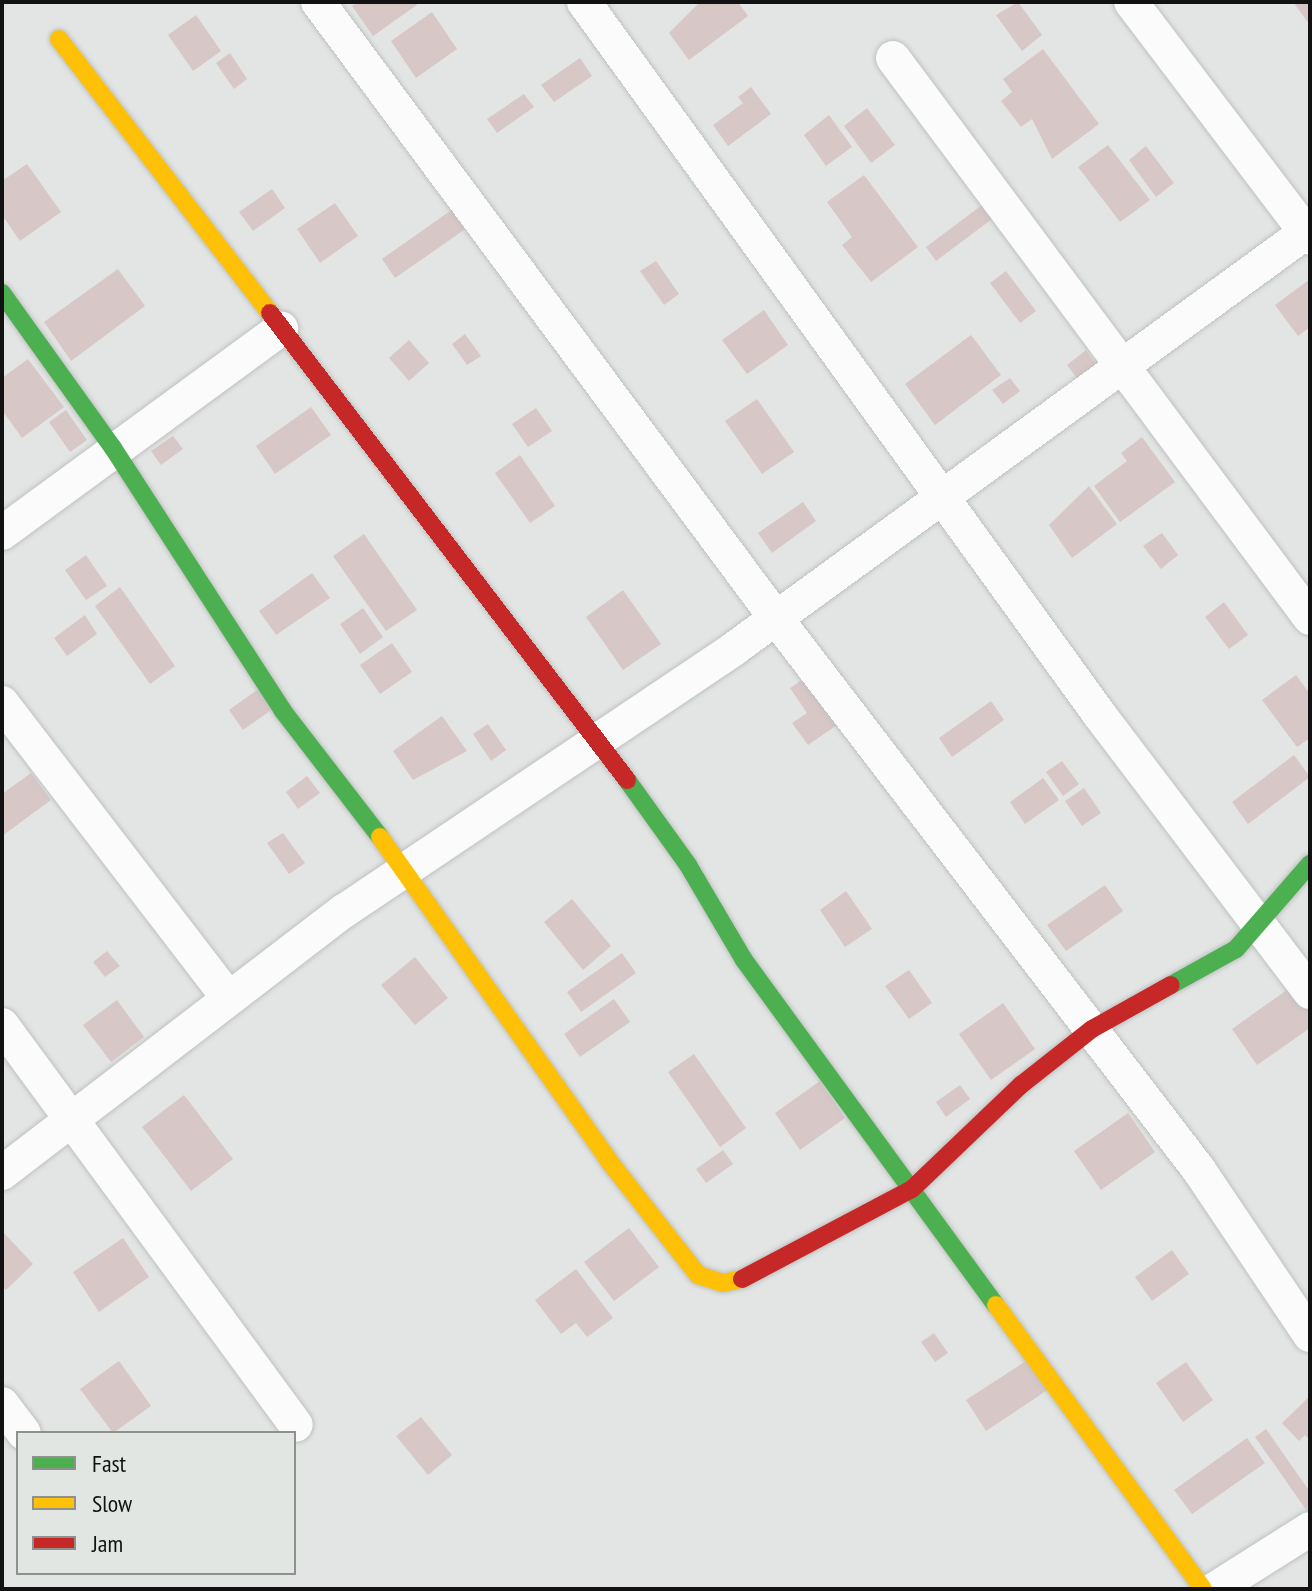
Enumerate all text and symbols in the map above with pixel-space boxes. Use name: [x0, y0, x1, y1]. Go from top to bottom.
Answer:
legend: [16, 1431, 296, 1575]
text: Fast: [92, 1448, 126, 1479]
text: Slow: [92, 1488, 132, 1519]
text: Jam: [92, 1528, 123, 1559]

